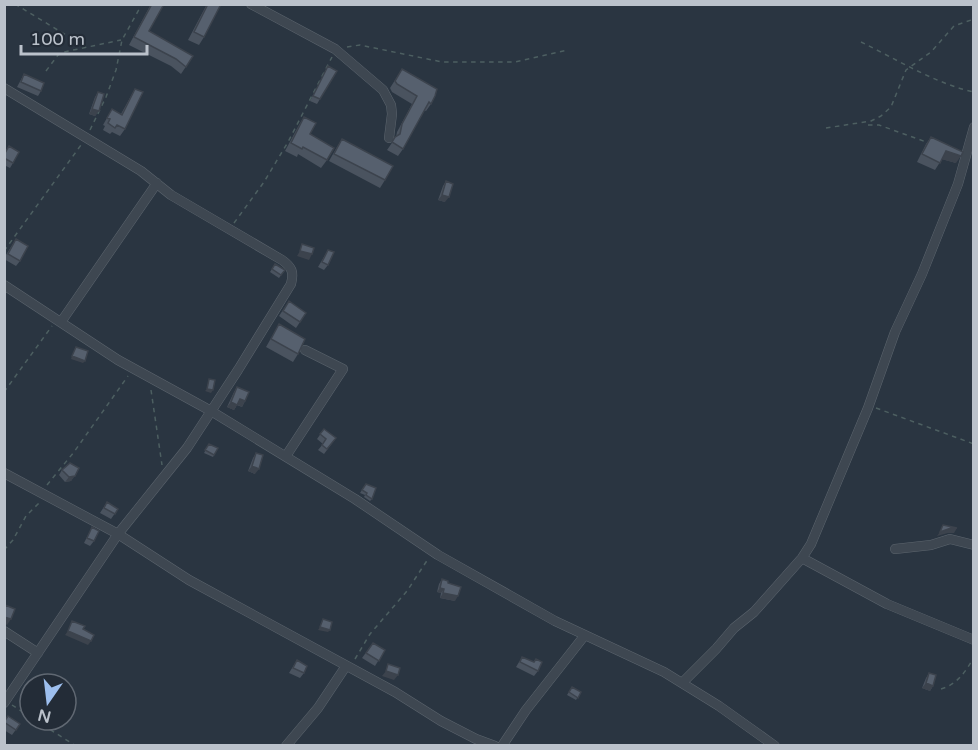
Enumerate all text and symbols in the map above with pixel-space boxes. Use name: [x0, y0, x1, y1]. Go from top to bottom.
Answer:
scale bar: [21, 18, 147, 56]
text: 100 m: [30, 28, 85, 50]
north arrow: [18, 672, 78, 732]
text: N: [36, 704, 53, 727]

